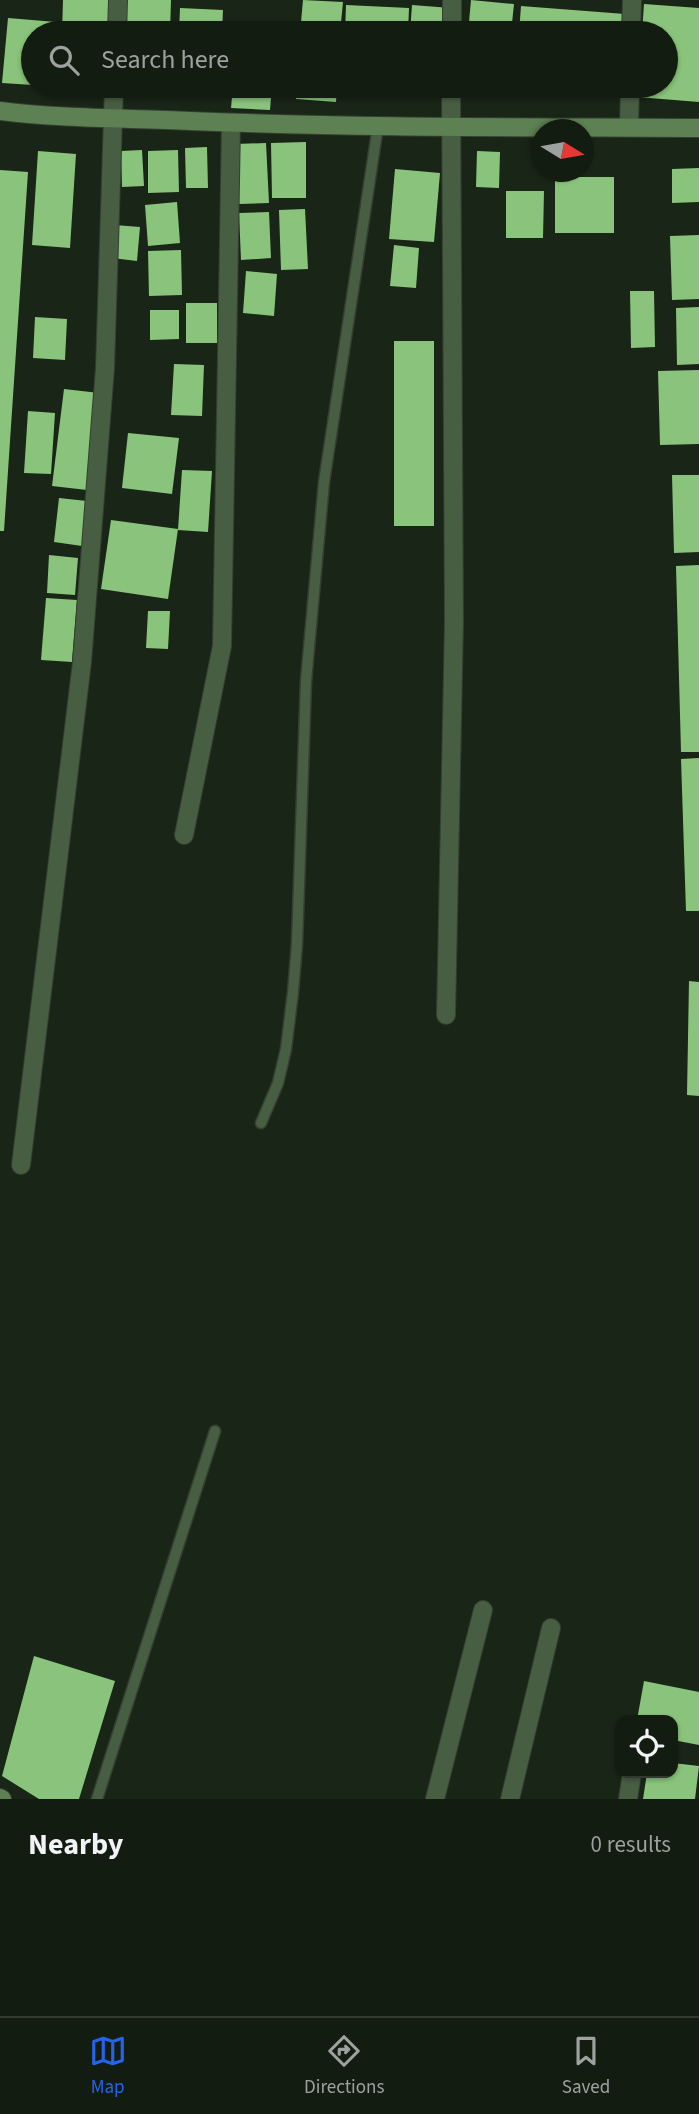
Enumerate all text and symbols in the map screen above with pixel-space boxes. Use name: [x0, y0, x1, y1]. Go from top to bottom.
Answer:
search box: [21, 21, 678, 98]
icon: search: [45, 41, 83, 79]
text: Search here: [101, 41, 229, 78]
north arrow: [531, 119, 594, 182]
map controls: [615, 1715, 678, 1778]
button: locate: [615, 1715, 678, 1778]
text: Nearby: [28, 1823, 123, 1866]
text: 0 results: [591, 1828, 671, 1861]
tab: Map: [89, 2032, 127, 2101]
tab: Directions: [304, 2032, 384, 2101]
tab: Saved: [562, 2032, 610, 2101]

